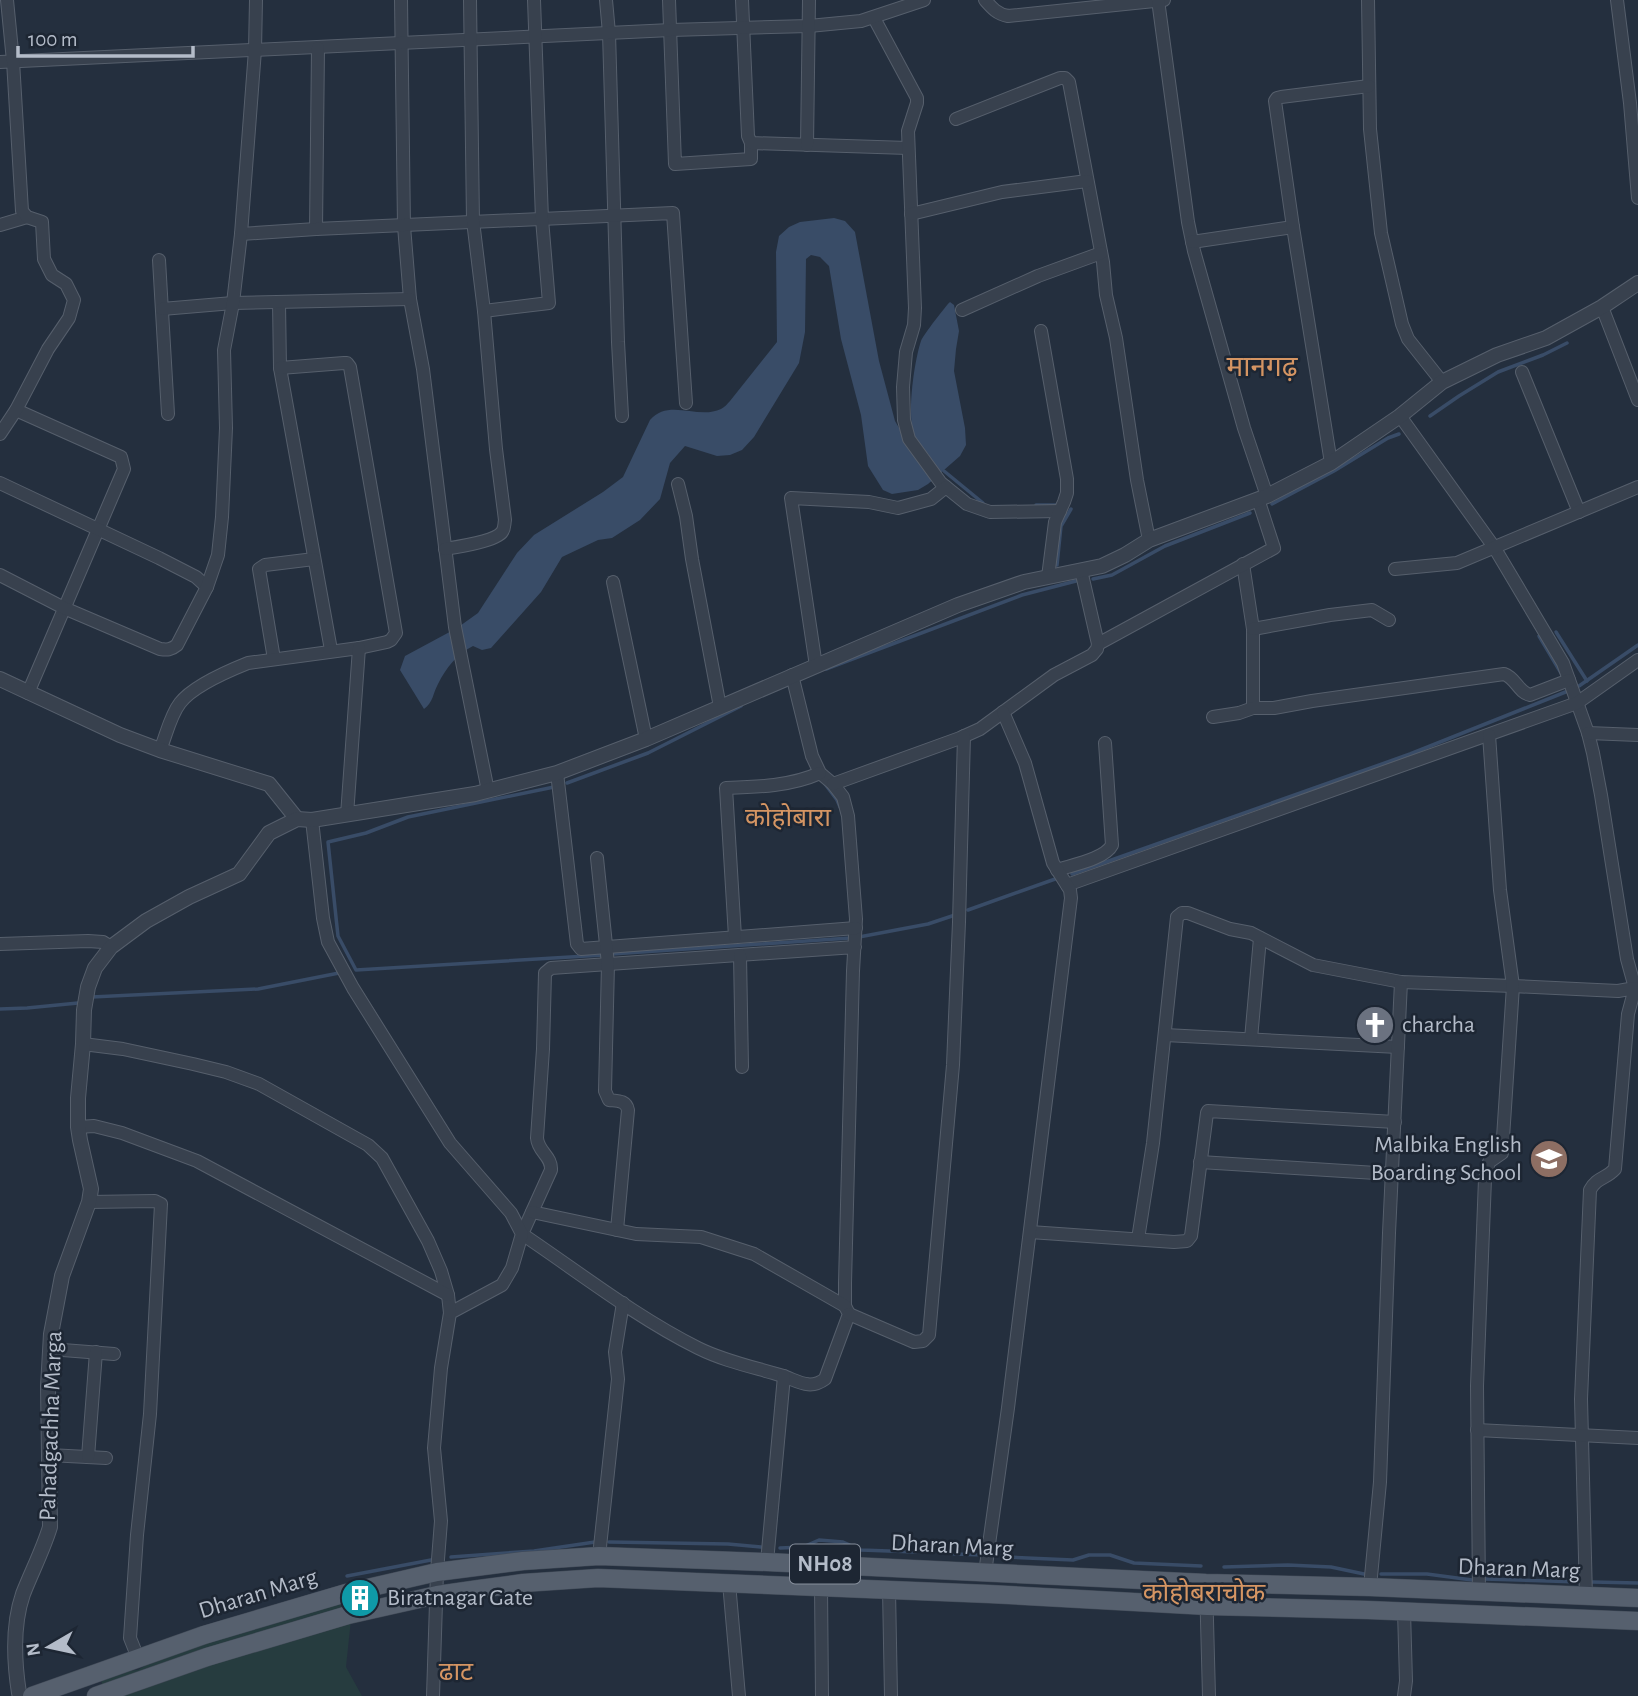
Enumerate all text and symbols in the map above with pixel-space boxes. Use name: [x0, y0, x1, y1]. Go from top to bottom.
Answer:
scale bar: [18, 14, 192, 58]
text: 100 m: [28, 29, 78, 50]
district label: मानगढ़: [1226, 354, 1299, 382]
district label: कोहोबारा: [745, 803, 832, 831]
church icon: charcha: [1354, 1004, 1396, 1046]
place label: charcha: [1402, 1013, 1475, 1037]
place label: Malbika English Boarding School: [1371, 1133, 1522, 1185]
school or university icon: Malbika English Boarding School: [1528, 1138, 1570, 1180]
street label: Pahadgachha Marga: [36, 1330, 66, 1522]
street label: Dharan Marg: [890, 1531, 1014, 1561]
road number: NH08: [790, 1544, 860, 1583]
street label: Dharan Marg: [1457, 1555, 1581, 1583]
street label: Dharan Marg: [196, 1565, 320, 1623]
building icon: Biratnagar Gate: [339, 1577, 381, 1619]
district label: कोहोबराचोक: [1143, 1578, 1266, 1606]
place label: Biratnagar Gate: [387, 1586, 533, 1610]
north arrow: [14, 1612, 84, 1682]
text: N: [23, 1641, 44, 1657]
district label: ढाट: [439, 1659, 474, 1685]

